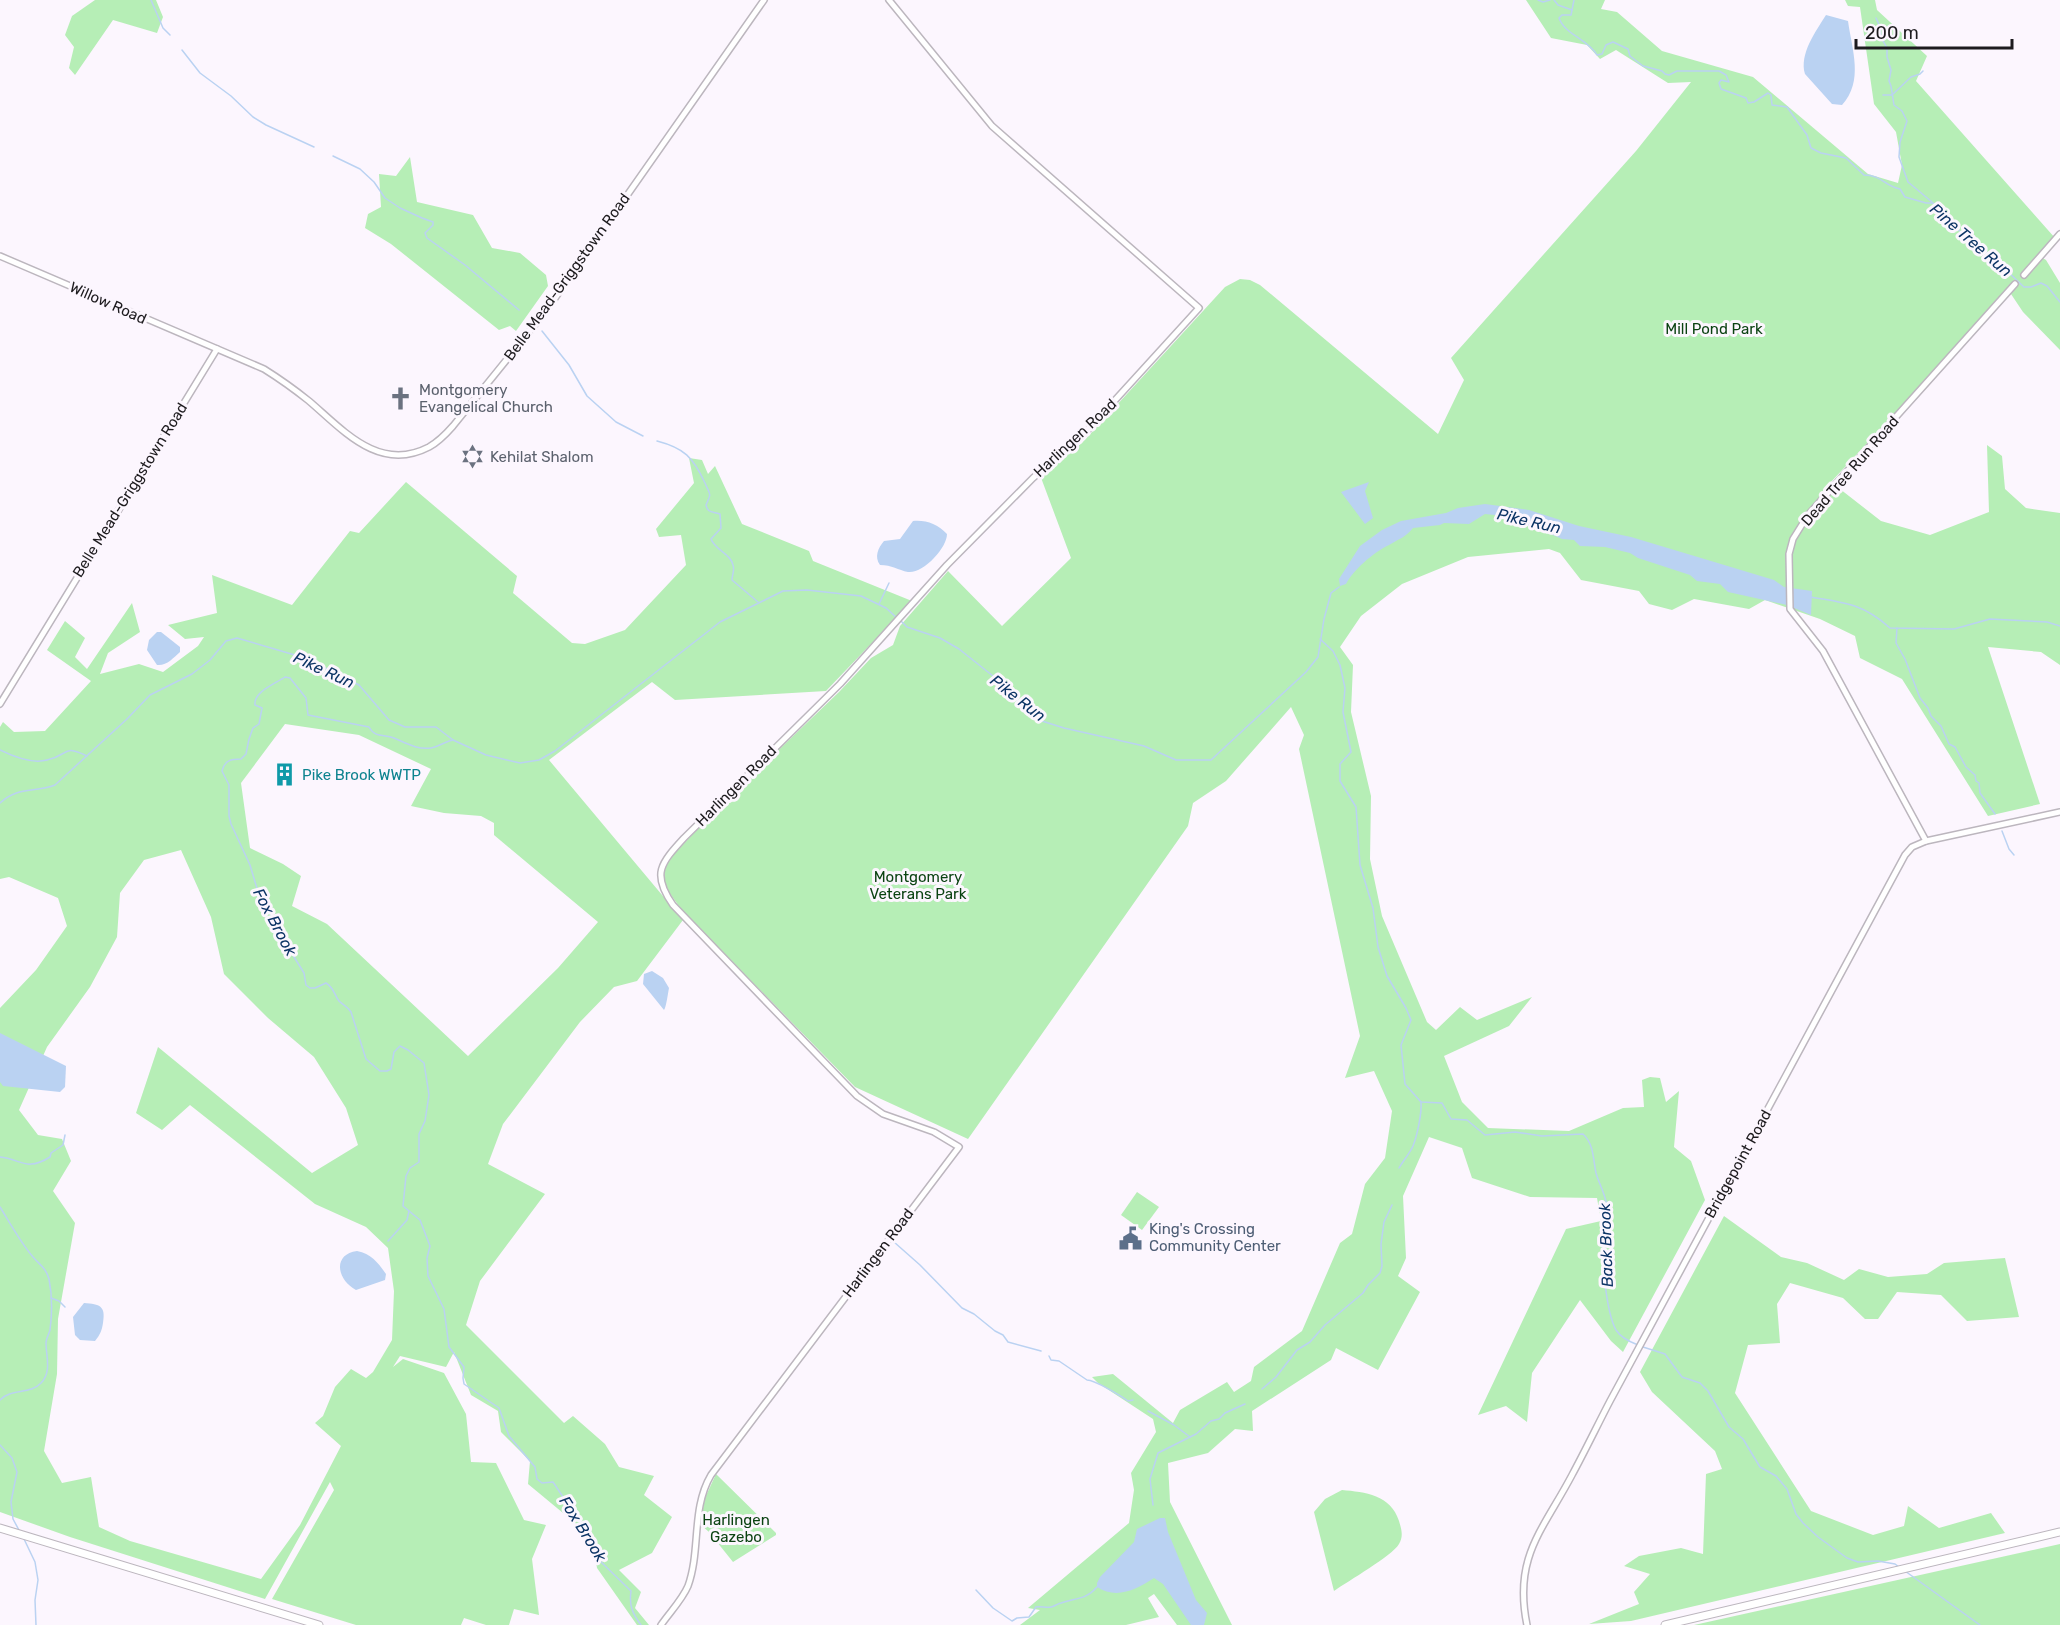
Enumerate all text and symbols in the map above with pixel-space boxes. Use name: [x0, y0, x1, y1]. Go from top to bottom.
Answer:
scale bar: [1856, 12, 2012, 50]
text: 200 m: [1865, 22, 1919, 44]
street label: Belle Mead-Griggstown Road: [500, 190, 634, 364]
water label: Pine Tree Run: [1926, 199, 2016, 281]
street label: Willow Road: [67, 278, 149, 328]
park label: Mill Pond Park: [1665, 320, 1763, 338]
place label: Montgomery Evangelical Church: [419, 381, 553, 416]
church icon: Montgomery Evangelical Church: [388, 386, 414, 412]
street label: Harlingen Road: [1030, 395, 1120, 481]
street label: Belle Mead-Griggstown Road: [69, 399, 191, 581]
street label: Dead Tree Run Road: [1797, 412, 1903, 530]
synagogue icon: Kehilat Shalom: [459, 444, 485, 470]
place label: Kehilat Shalom: [490, 448, 593, 466]
water label: Pike Run: [1495, 504, 1563, 538]
water label: Pike Run: [291, 648, 357, 692]
water label: Pike Run: [987, 671, 1049, 725]
street label: Harlingen Road: [692, 742, 780, 830]
building icon: Pike Brook WWTP: [271, 762, 297, 788]
place label: Pike Brook WWTP: [302, 766, 421, 784]
park label: Montgomery Veterans Park: [869, 868, 967, 903]
water label: Fox Brook: [249, 885, 301, 960]
street label: Bridgepoint Road: [1701, 1107, 1775, 1221]
water label: Back Brook: [1595, 1202, 1617, 1287]
street label: Harlingen Road: [839, 1205, 917, 1301]
place label: King's Crossing Community Center: [1149, 1220, 1281, 1255]
public building icon: King's Crossing Community Center: [1118, 1225, 1144, 1251]
water label: Fox Brook: [555, 1493, 611, 1566]
park label: Harlingen Gazebo: [702, 1511, 770, 1546]

